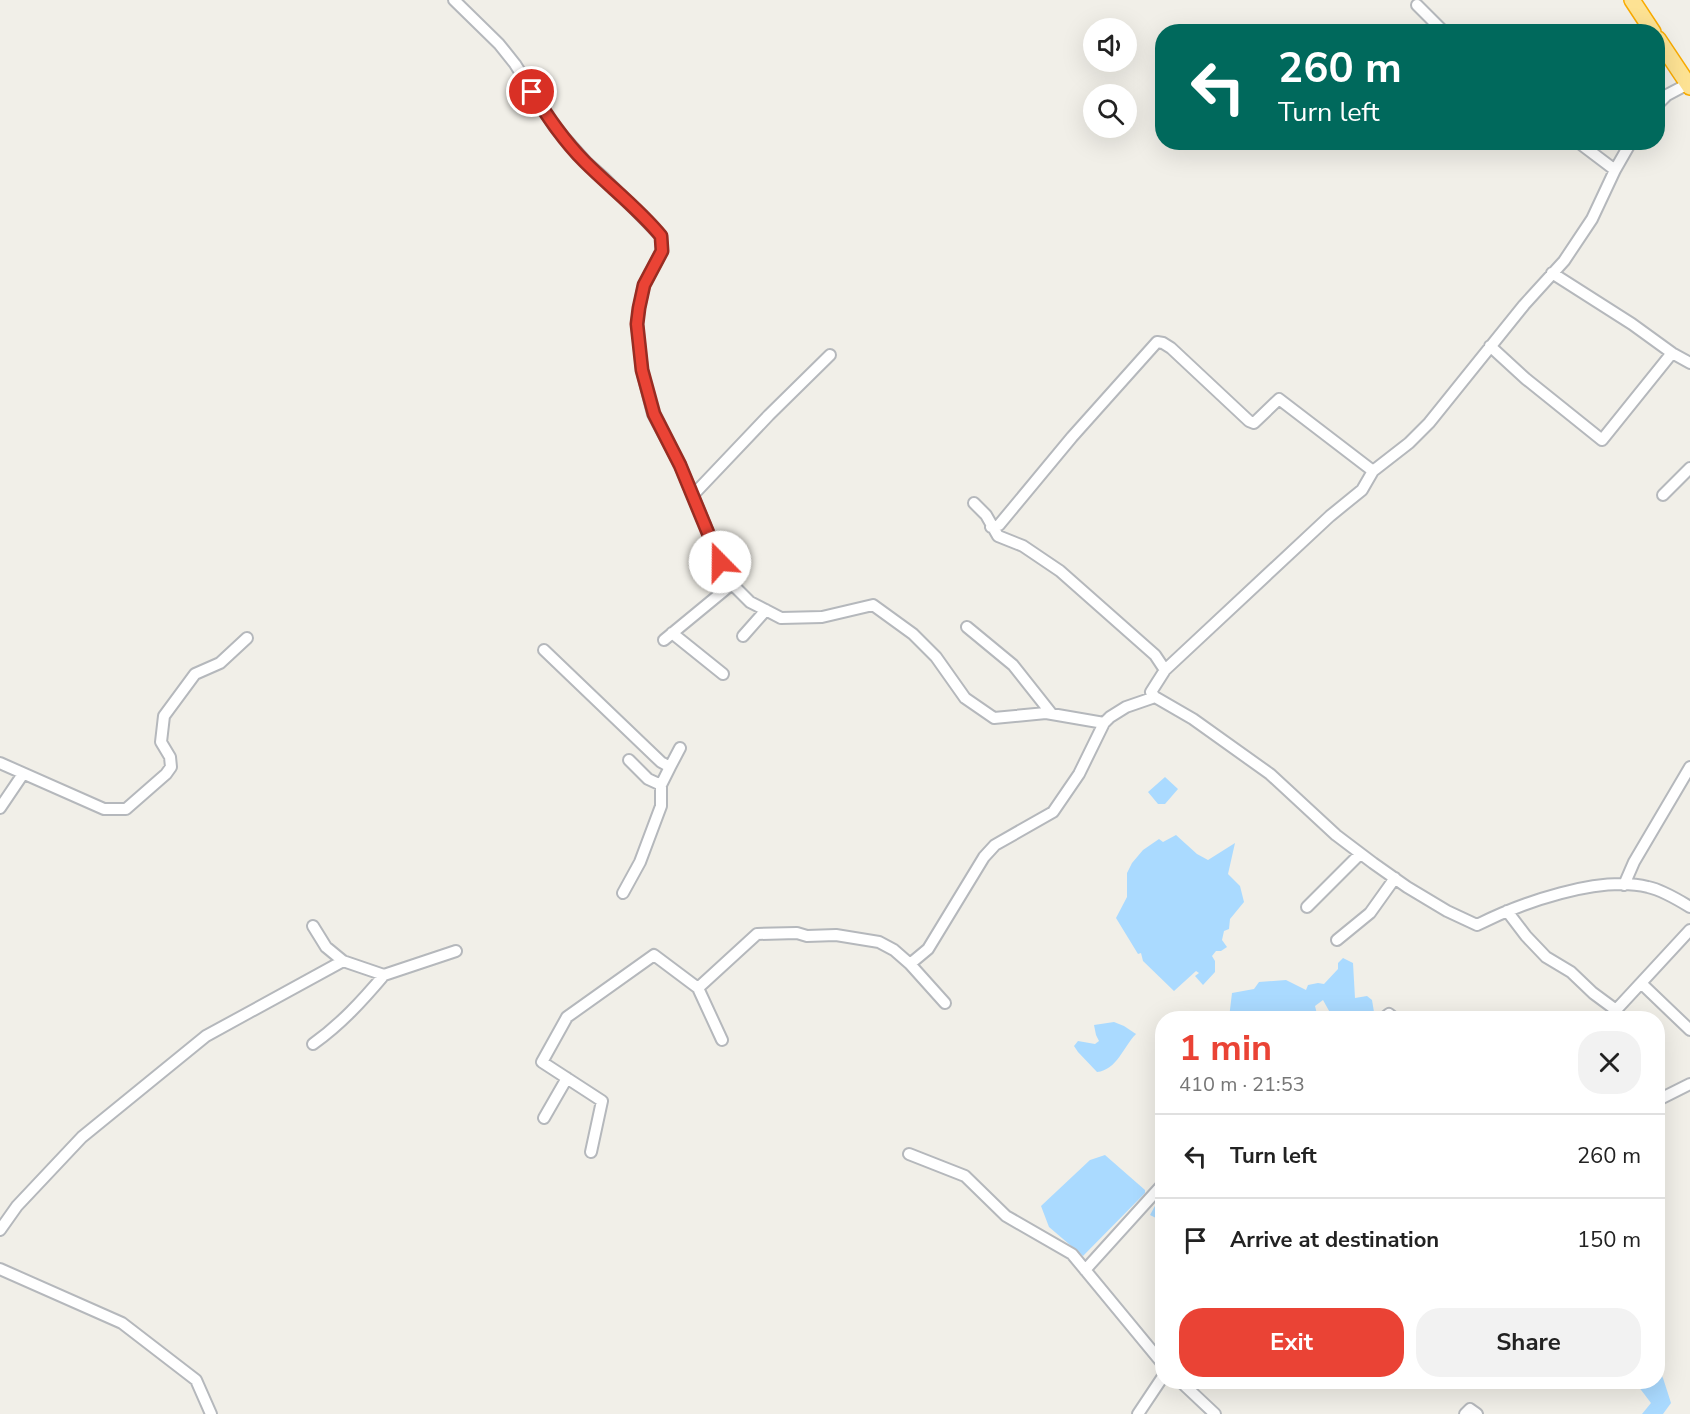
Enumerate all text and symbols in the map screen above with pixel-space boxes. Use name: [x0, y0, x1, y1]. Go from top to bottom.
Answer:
map controls: [1083, 18, 1137, 138]
button: sound: [1083, 18, 1137, 72]
text: 260 m: [1278, 40, 1402, 97]
icon: left: [1179, 48, 1257, 126]
pin: [506, 66, 557, 117]
icon: arrive: [515, 75, 548, 108]
button: search: [1083, 84, 1137, 138]
text: Turn left: [1278, 94, 1379, 131]
position arrow: [688, 530, 752, 594]
text: 1 min: [1179, 1024, 1272, 1073]
button: close: [1578, 1031, 1641, 1094]
text: 410 m · 21:53: [1179, 1071, 1305, 1098]
icon: left: [1179, 1140, 1212, 1173]
text: Turn left: [1230, 1141, 1317, 1171]
text: 260 m: [1577, 1141, 1641, 1171]
icon: arrive: [1179, 1224, 1212, 1257]
text: Arrive at destination: [1230, 1225, 1439, 1255]
text: 150 m: [1577, 1225, 1641, 1255]
button: Exit: [1179, 1308, 1404, 1377]
button: Share: [1416, 1308, 1641, 1377]

